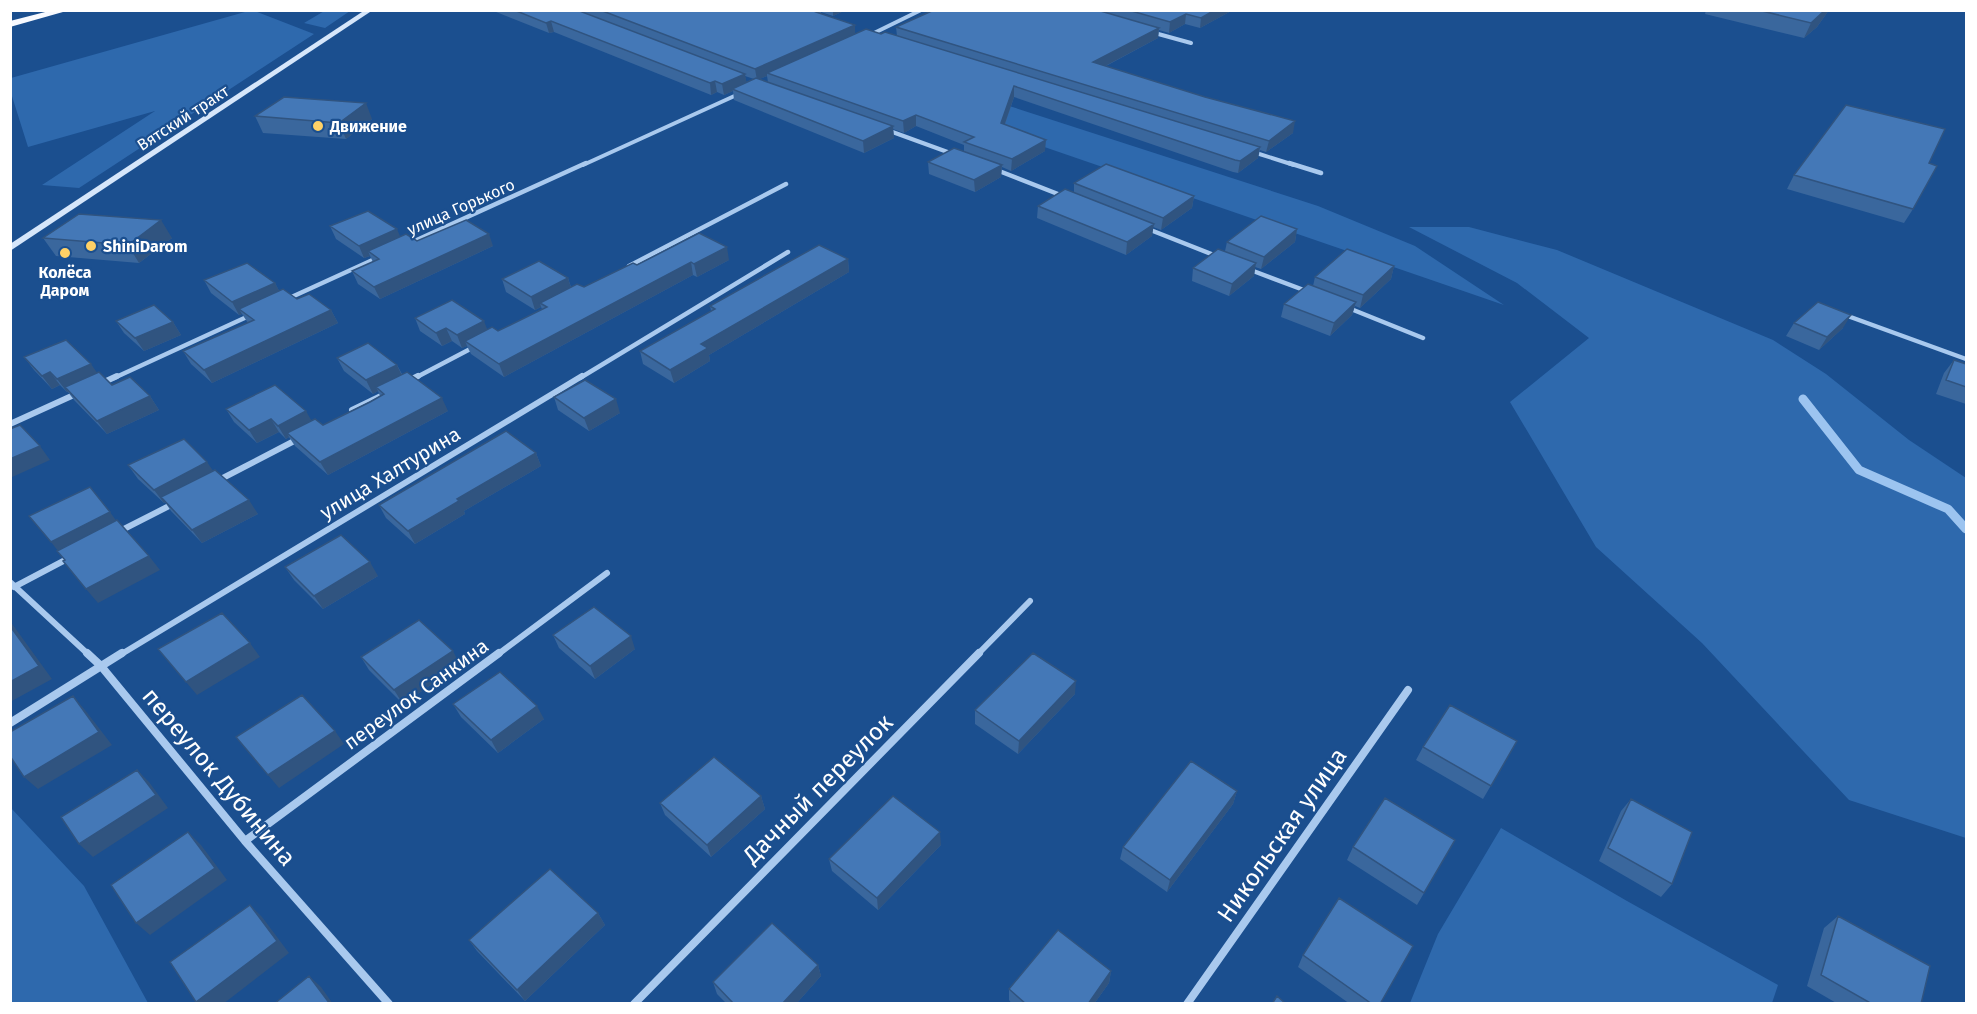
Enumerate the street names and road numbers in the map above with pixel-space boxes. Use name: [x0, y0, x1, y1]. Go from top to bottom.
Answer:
street label: Вятский тракт: [134, 81, 233, 155]
street label: улица Горького: [404, 175, 518, 239]
street label: улица Халтурина: [315, 422, 465, 524]
street label: переулок Санкина: [339, 634, 493, 754]
street label: переулок Дубинина: [137, 682, 301, 872]
street label: Дачный переулок: [737, 708, 899, 870]
street label: Никольская улица: [1211, 743, 1353, 927]

